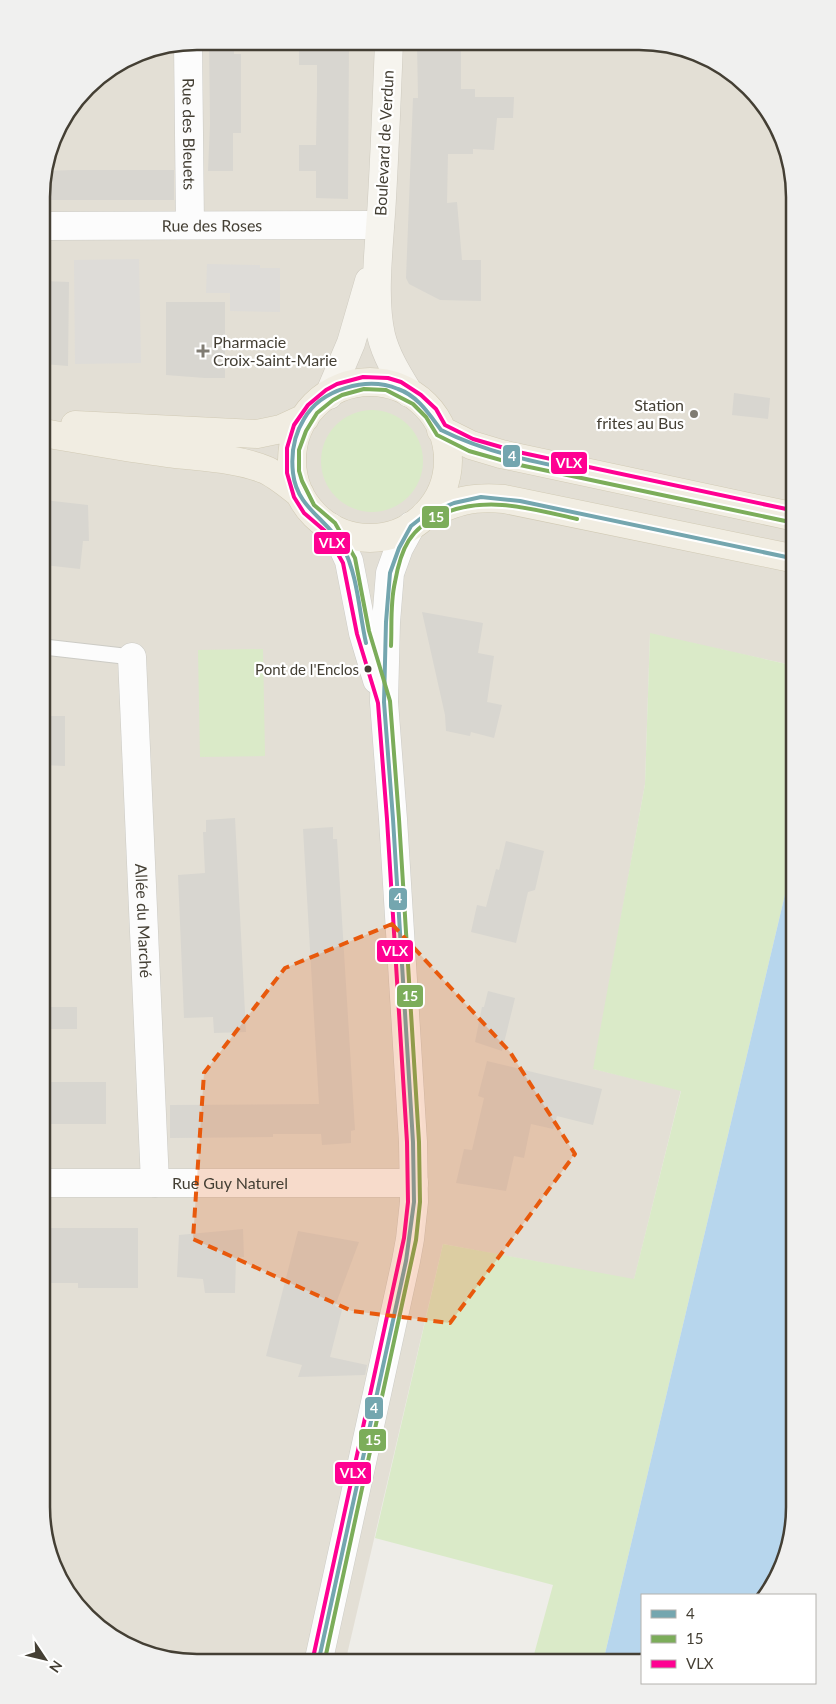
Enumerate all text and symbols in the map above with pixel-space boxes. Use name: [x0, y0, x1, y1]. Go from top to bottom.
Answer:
street label: Boulevard de Verdun: [370, 69, 397, 216]
street label: Rue des Bleuets: [179, 78, 200, 190]
street label: Rue des Roses: [162, 215, 262, 235]
place label: Pharmacie Croix-Saint-Marie: [213, 332, 337, 369]
marker: Pharmacie Croix-Saint-Marie: [197, 345, 209, 357]
place label: Station frites au Bus: [597, 395, 684, 432]
marker: Station frites au Bus: [688, 408, 700, 420]
line badge: 4: [502, 444, 521, 468]
text: 4: [508, 447, 516, 464]
line badge: VLX: [550, 451, 588, 475]
text: VLX: [555, 454, 583, 471]
line badge: 15: [421, 505, 450, 529]
text: 15: [428, 508, 444, 525]
line badge: VLX: [313, 531, 351, 555]
text: VLX: [318, 534, 346, 551]
place label: Pont de l'Enclos: [255, 660, 359, 678]
marker: Pont de l'Enclos: [363, 664, 373, 674]
street label: Allée du Marché: [132, 863, 156, 978]
line badge: 4: [388, 887, 408, 911]
text: 4: [394, 889, 402, 906]
line badge: VLX: [376, 939, 414, 963]
text: VLX: [381, 942, 409, 959]
line badge: 15: [396, 984, 424, 1008]
text: 15: [402, 987, 418, 1004]
street label: Rue Guy Naturel: [172, 1173, 288, 1192]
line badge: 4: [364, 1396, 384, 1420]
text: 4: [370, 1399, 378, 1416]
line badge: 15: [358, 1428, 387, 1452]
text: 15: [365, 1431, 381, 1448]
line badge: VLX: [334, 1461, 372, 1485]
text: VLX: [339, 1464, 367, 1481]
legend: [641, 1594, 816, 1684]
text: 4: [686, 1604, 695, 1622]
text: 15: [686, 1629, 703, 1647]
north arrow: [20, 1634, 70, 1684]
text: VLX: [686, 1654, 714, 1672]
text: N: [46, 1657, 66, 1676]

